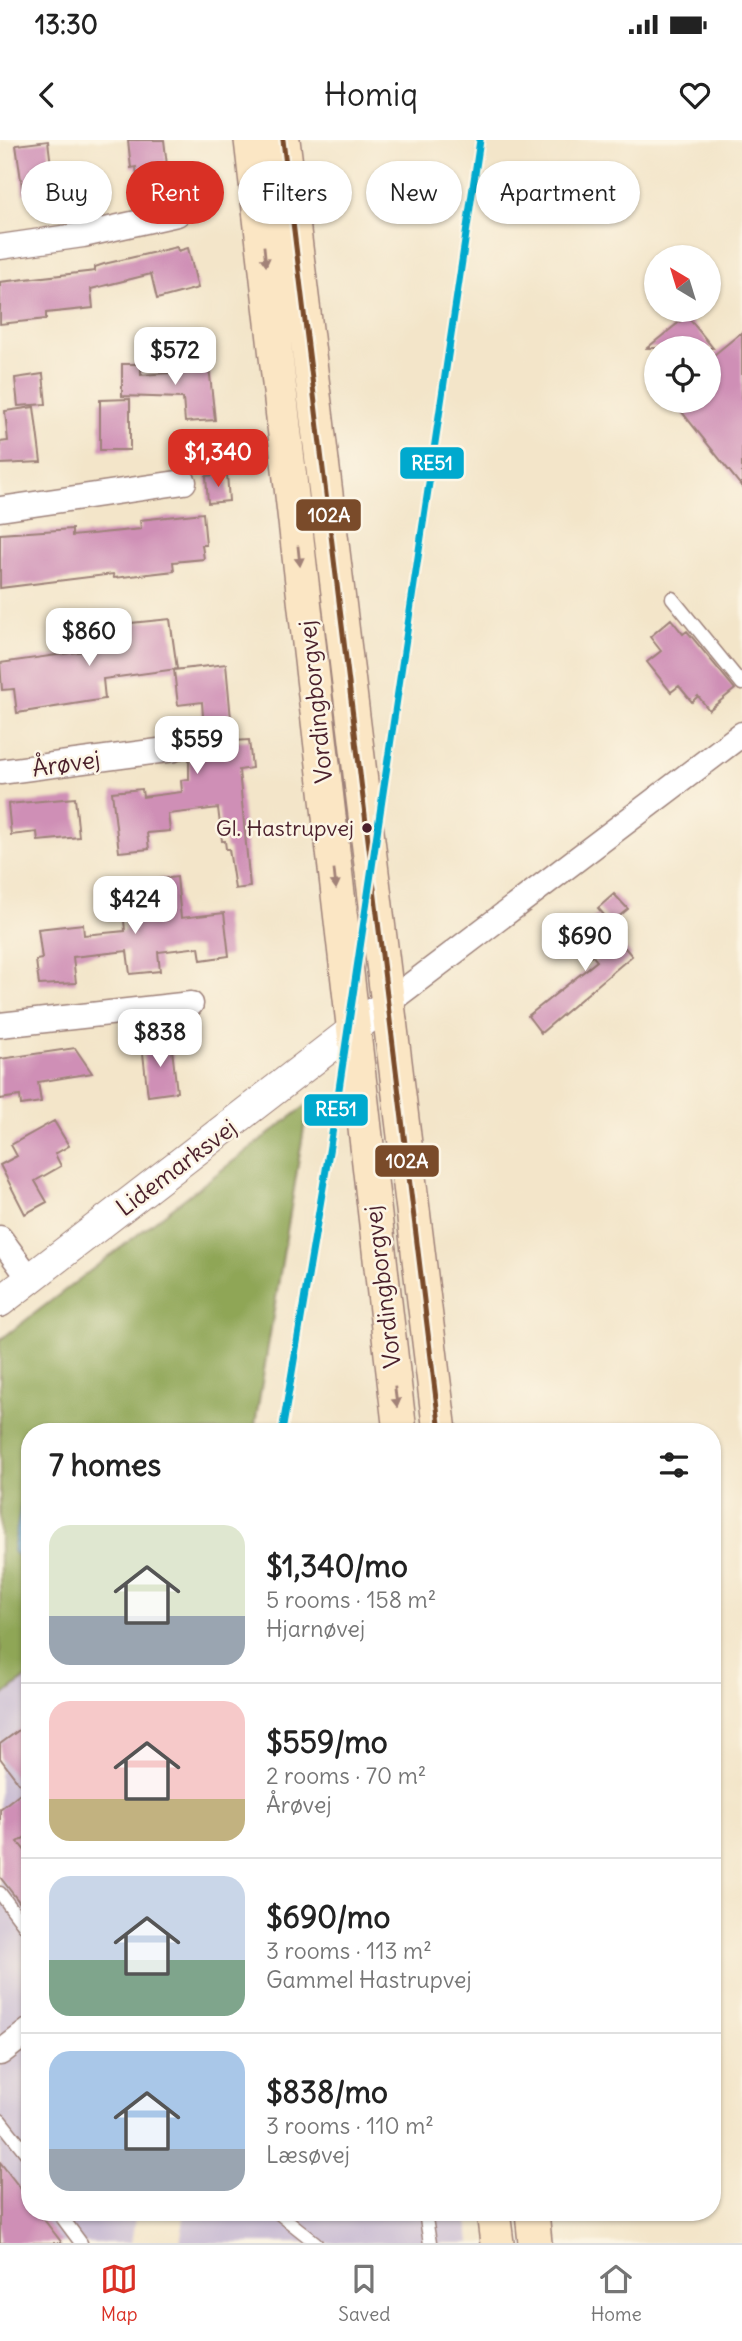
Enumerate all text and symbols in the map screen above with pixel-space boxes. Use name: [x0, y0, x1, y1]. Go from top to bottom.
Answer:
text: 13:30: [35, 8, 98, 41]
text: Homiq: [324, 74, 418, 115]
icon: back: [28, 76, 66, 114]
icon: heart: [676, 76, 714, 114]
chip: Buy: [21, 161, 112, 224]
chip: Rent: [126, 161, 224, 224]
chip: Filters: [238, 161, 352, 224]
chip: New: [366, 161, 462, 224]
chip: Apartment: [476, 161, 640, 224]
north arrow: [644, 245, 721, 322]
map controls: [644, 245, 721, 413]
one-way arrow: [260, 246, 271, 268]
pin: $572: [134, 328, 216, 387]
text: $572: [150, 335, 200, 364]
button: locate: [644, 336, 721, 413]
pin: $1,340: [161, 430, 275, 489]
text: $1,340: [184, 437, 252, 466]
line badge: RE51: [399, 446, 465, 480]
text: RE51: [411, 451, 453, 475]
line badge: 102A: [295, 498, 362, 532]
text: 102A: [308, 503, 350, 527]
one-way arrow: [293, 545, 304, 567]
pin: $860: [48, 608, 130, 668]
text: $860: [62, 616, 116, 645]
street label: Vordingborgvej: [292, 619, 338, 785]
pin: $559: [156, 716, 238, 776]
text: $559: [171, 724, 223, 753]
street label: Årøvej: [30, 743, 102, 783]
place label: Gl. Hastrupvej: [216, 814, 354, 842]
marker: Gl. Hastrupvej: [360, 821, 374, 835]
one-way arrow: [330, 868, 341, 890]
pin: $424: [94, 876, 176, 936]
text: $424: [109, 884, 161, 913]
pin: $690: [544, 914, 626, 973]
text: $690: [558, 921, 612, 950]
pin: $838: [119, 1010, 201, 1069]
text: $838: [134, 1017, 186, 1046]
line badge: RE51: [303, 1093, 369, 1127]
text: RE51: [315, 1097, 357, 1121]
street label: Lidemarksvej: [110, 1112, 242, 1222]
line badge: 102A: [374, 1144, 440, 1178]
text: 102A: [386, 1149, 428, 1173]
street label: Vordingborgvej: [357, 1204, 407, 1370]
one-way arrow: [390, 1386, 401, 1408]
text: 7 homes: [49, 1446, 161, 1484]
icon: filters: [655, 1446, 693, 1484]
text: $1,340/mo: [266, 1547, 408, 1585]
icon: home: [105, 1553, 189, 1637]
text: 5 rooms · 158 m²: [266, 1585, 436, 1614]
text: Hjarnøvej: [266, 1614, 365, 1643]
text: $559/mo: [266, 1723, 388, 1761]
icon: home: [105, 1729, 189, 1813]
text: 2 rooms · 70 m²: [266, 1761, 426, 1790]
text: Årøvej: [266, 1790, 332, 1819]
text: $690/mo: [266, 1898, 390, 1936]
icon: home: [105, 1904, 189, 1988]
text: 3 rooms · 113 m²: [266, 1936, 432, 1965]
text: Gammel Hastrupvej: [266, 1965, 472, 1994]
text: $838/mo: [266, 2073, 388, 2111]
icon: home: [105, 2079, 189, 2163]
text: 3 rooms · 110 m²: [266, 2111, 434, 2140]
text: Læsøvej: [266, 2140, 350, 2169]
tab: Map: [100, 2260, 138, 2326]
tab: Saved: [338, 2260, 390, 2326]
tab: Home: [591, 2260, 642, 2326]

